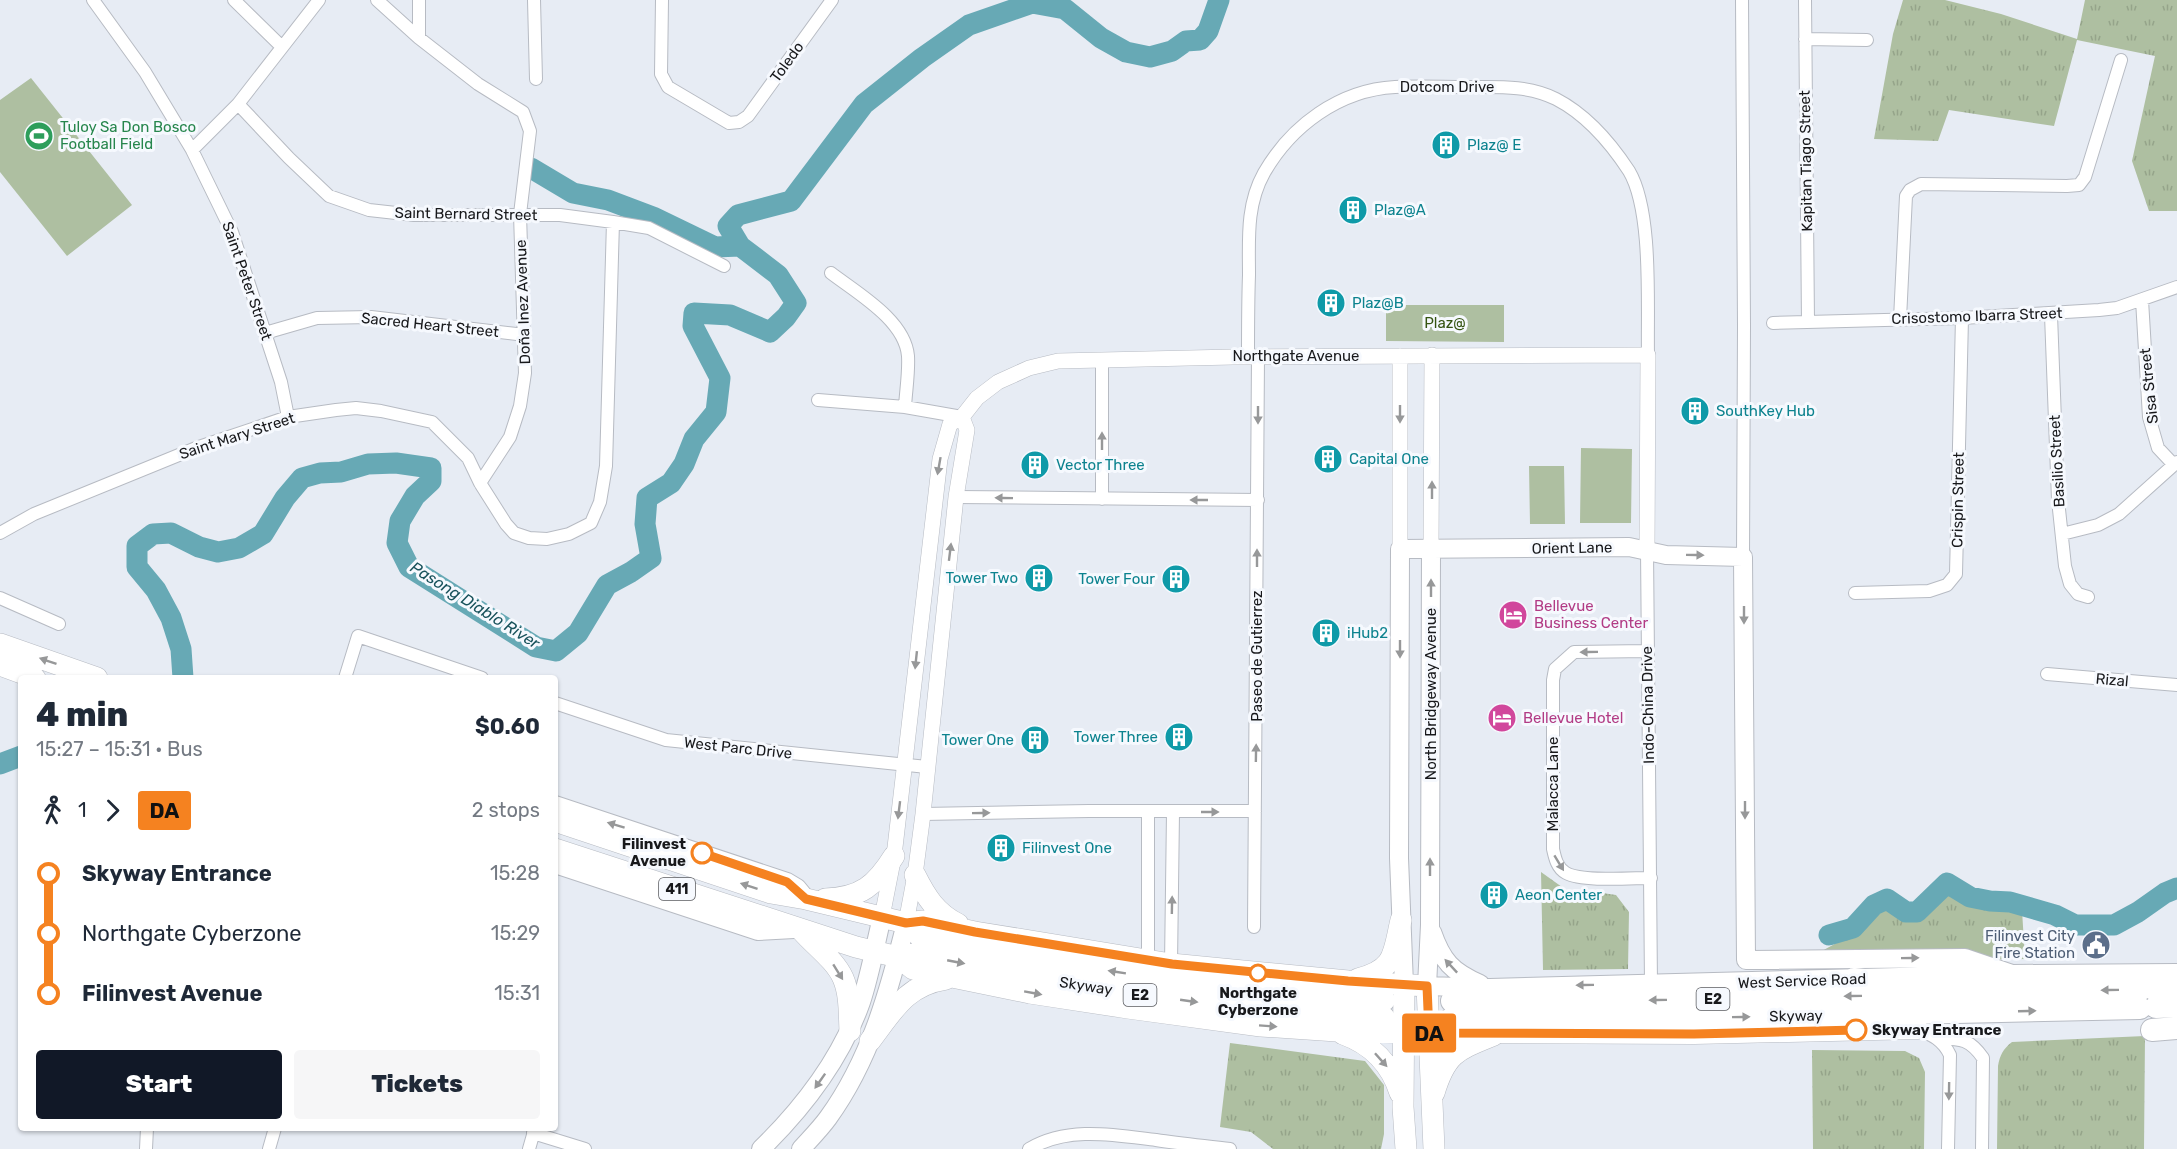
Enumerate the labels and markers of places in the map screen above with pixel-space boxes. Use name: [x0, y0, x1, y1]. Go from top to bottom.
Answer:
place label: Tuloy Sa Don Bosco Football Field: [60, 118, 196, 153]
sports icon: Tuloy Sa Don Bosco Football Field: [23, 120, 55, 152]
building icon: Plaz@ E: [1430, 129, 1462, 161]
place label: Plaz@ E: [1467, 136, 1521, 154]
building icon: Plaz@A: [1337, 194, 1369, 226]
place label: Plaz@A: [1374, 201, 1426, 219]
building icon: Plaz@B: [1315, 287, 1347, 319]
place label: Plaz@B: [1352, 294, 1404, 312]
building icon: SouthKey Hub: [1679, 395, 1711, 427]
place label: SouthKey Hub: [1716, 402, 1815, 420]
building icon: Capital One: [1312, 443, 1344, 475]
building icon: Vector Three: [1019, 449, 1051, 481]
place label: Capital One: [1349, 450, 1429, 468]
place label: Vector Three: [1056, 456, 1145, 474]
building icon: Tower Two: [1023, 562, 1055, 594]
building icon: Tower Four: [1160, 563, 1192, 595]
place label: Tower Two: [945, 569, 1018, 587]
place label: Tower Four: [1078, 570, 1155, 588]
place label: Bellevue Business Center: [1534, 597, 1648, 632]
hotel icon: Bellevue Business Center: [1497, 599, 1529, 631]
building icon: iHub2: [1310, 617, 1342, 649]
place label: iHub2: [1347, 624, 1388, 642]
hotel icon: Bellevue Hotel: [1486, 702, 1518, 734]
place label: Bellevue Hotel: [1523, 709, 1623, 727]
building icon: Tower Three: [1163, 721, 1195, 753]
building icon: Tower One: [1019, 724, 1051, 756]
place label: Tower Three: [1074, 728, 1158, 746]
place label: Tower One: [941, 731, 1014, 749]
building icon: Filinvest One: [985, 832, 1017, 864]
place label: Filinvest Avenue: [622, 835, 686, 870]
place label: Filinvest One: [1022, 839, 1112, 857]
marker: Filinvest Avenue: [691, 842, 713, 864]
building icon: Aeon Center: [1478, 879, 1510, 911]
place label: Aeon Center: [1515, 886, 1602, 904]
place label: Filinvest City Fire Station: [1985, 927, 2075, 962]
public building icon: Filinvest City Fire Station: [2080, 929, 2112, 961]
marker: Northgate Cyberzone: [1249, 964, 1267, 982]
place label: Northgate Cyberzone: [1218, 984, 1298, 1019]
marker: Skyway Entrance: [1845, 1019, 1867, 1041]
place label: Skyway Entrance: [1872, 1021, 2002, 1039]

